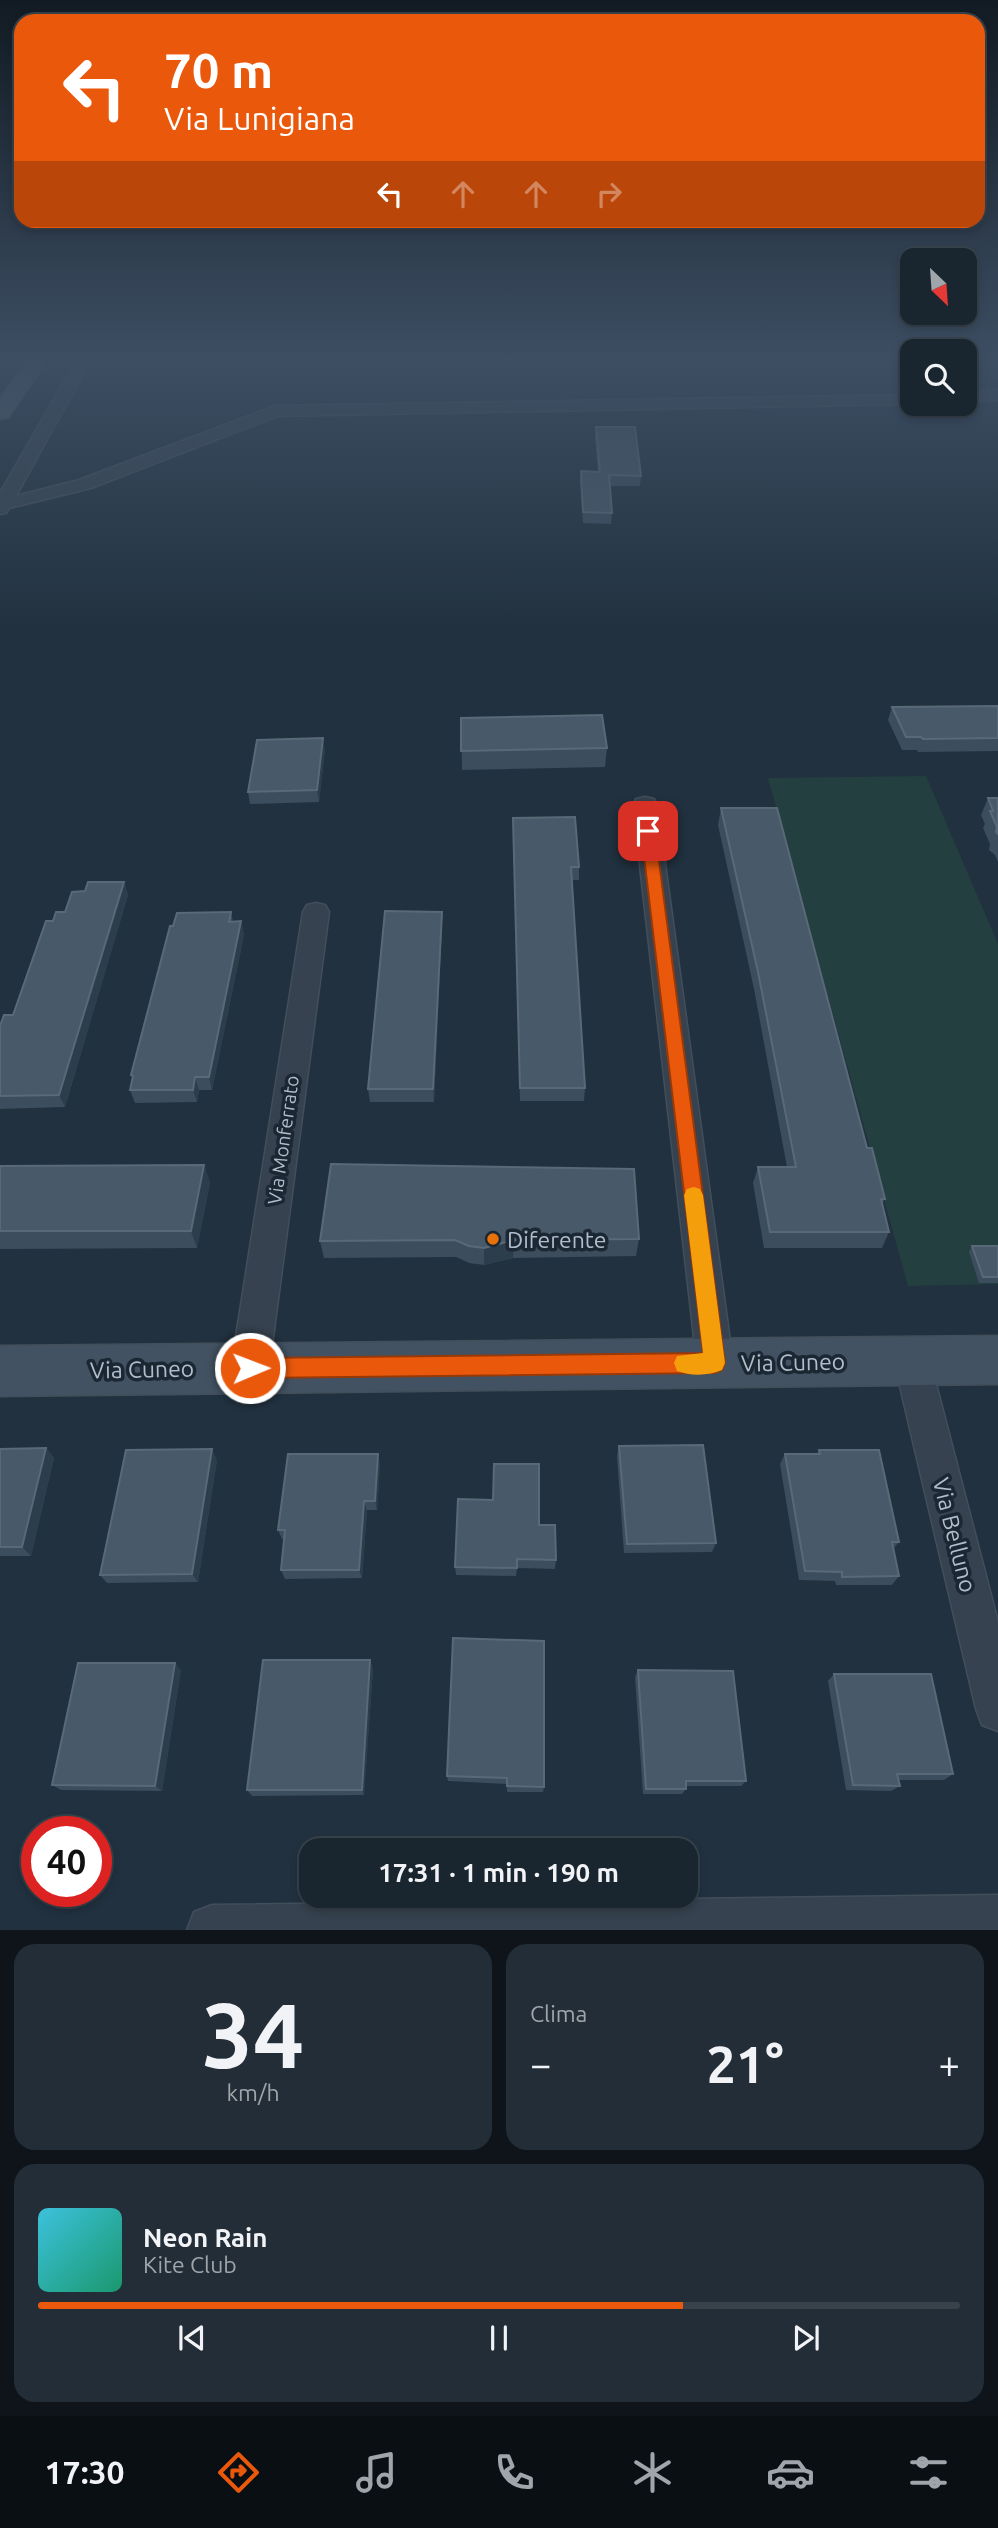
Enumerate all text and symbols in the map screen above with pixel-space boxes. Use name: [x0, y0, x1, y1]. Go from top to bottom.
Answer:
icon: left: [49, 42, 140, 133]
text: 70 m: [164, 42, 273, 97]
text: Via Lunigiana: [164, 100, 355, 136]
icon: left: [371, 175, 409, 213]
icon: ahead: [444, 175, 482, 213]
icon: ahead: [517, 175, 555, 213]
icon: right: [590, 175, 628, 213]
north arrow: [900, 248, 976, 326]
map controls: [900, 248, 977, 416]
button: search: [900, 339, 977, 416]
pin: [618, 801, 678, 861]
icon: arrive: [629, 812, 667, 850]
street label: Via Monferrato: [263, 1074, 303, 1206]
place label: Diferente: [507, 1227, 606, 1252]
marker: Diferente: [485, 1231, 501, 1247]
position arrow: [213, 1331, 287, 1405]
street label: Via Cuneo: [741, 1349, 845, 1375]
street label: Via Cuneo: [90, 1356, 194, 1382]
street label: Via Belluno: [929, 1475, 981, 1595]
speed limit sign: 40: [21, 1816, 112, 1907]
text: 17:31 · 1 min · 190 m: [378, 1858, 619, 1887]
text: 34: [202, 1983, 304, 2085]
text: Clima: [530, 2001, 587, 2026]
text: 21°: [706, 2035, 784, 2093]
text: −: [530, 2043, 551, 2085]
text: +: [939, 2043, 960, 2085]
text: km/h: [226, 2080, 280, 2105]
text: Neon Rain: [143, 2223, 268, 2252]
text: Kite Club: [143, 2252, 237, 2277]
icon: previous: [173, 2319, 211, 2357]
icon: pause: [480, 2319, 518, 2357]
icon: next: [787, 2319, 825, 2357]
icon: directions: [214, 2448, 263, 2497]
icon: music: [352, 2448, 401, 2497]
icon: phone: [490, 2448, 539, 2497]
icon: climate: [628, 2448, 677, 2497]
icon: car: [766, 2448, 815, 2497]
icon: filters: [904, 2448, 953, 2497]
text: 17:30: [45, 2454, 125, 2490]

